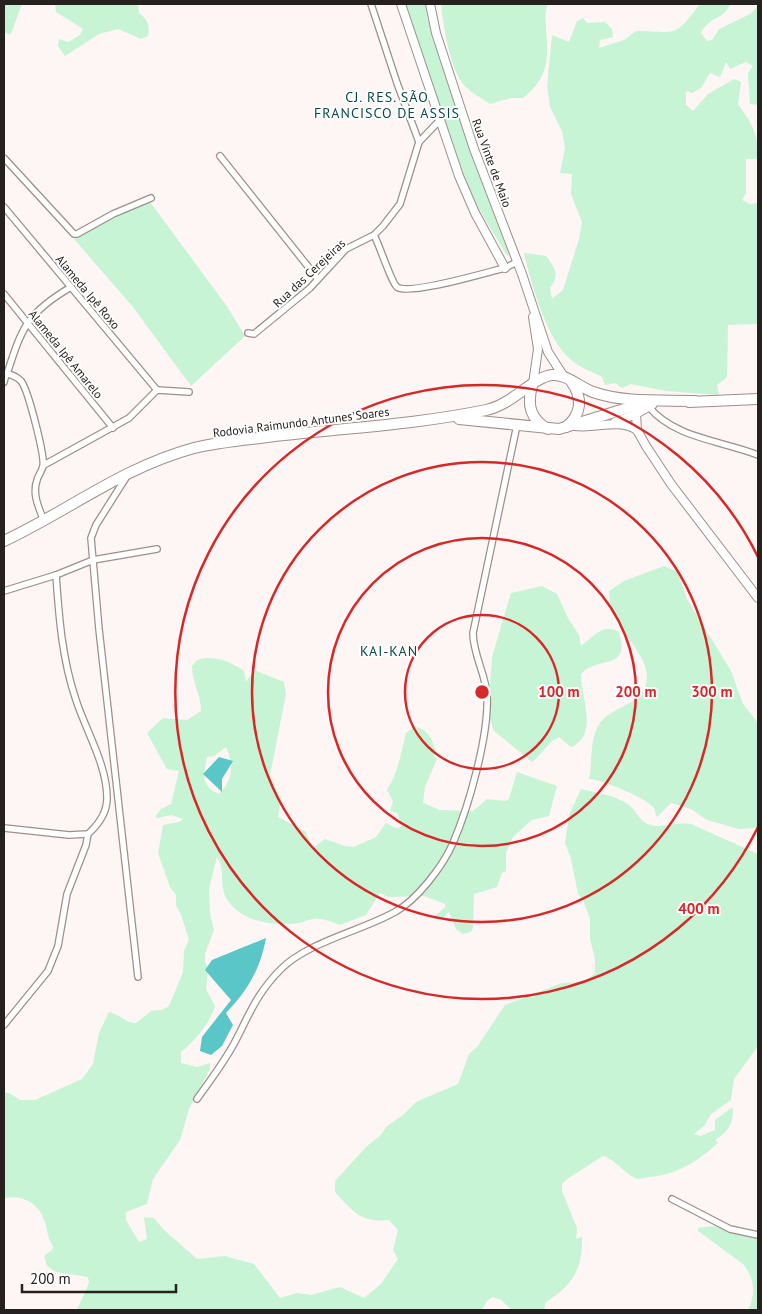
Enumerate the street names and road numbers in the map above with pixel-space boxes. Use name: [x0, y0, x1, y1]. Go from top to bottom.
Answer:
street label: Rua Vinte de Maio: [469, 117, 515, 209]
street label: Rua das Cerejeiras: [270, 236, 348, 310]
street label: Alameda Ipê Roxo: [53, 252, 123, 332]
street label: Alameda Ipê Amarelo: [26, 307, 106, 401]
street label: Rodovia Raimundo Antunes Soares: [212, 404, 390, 440]

